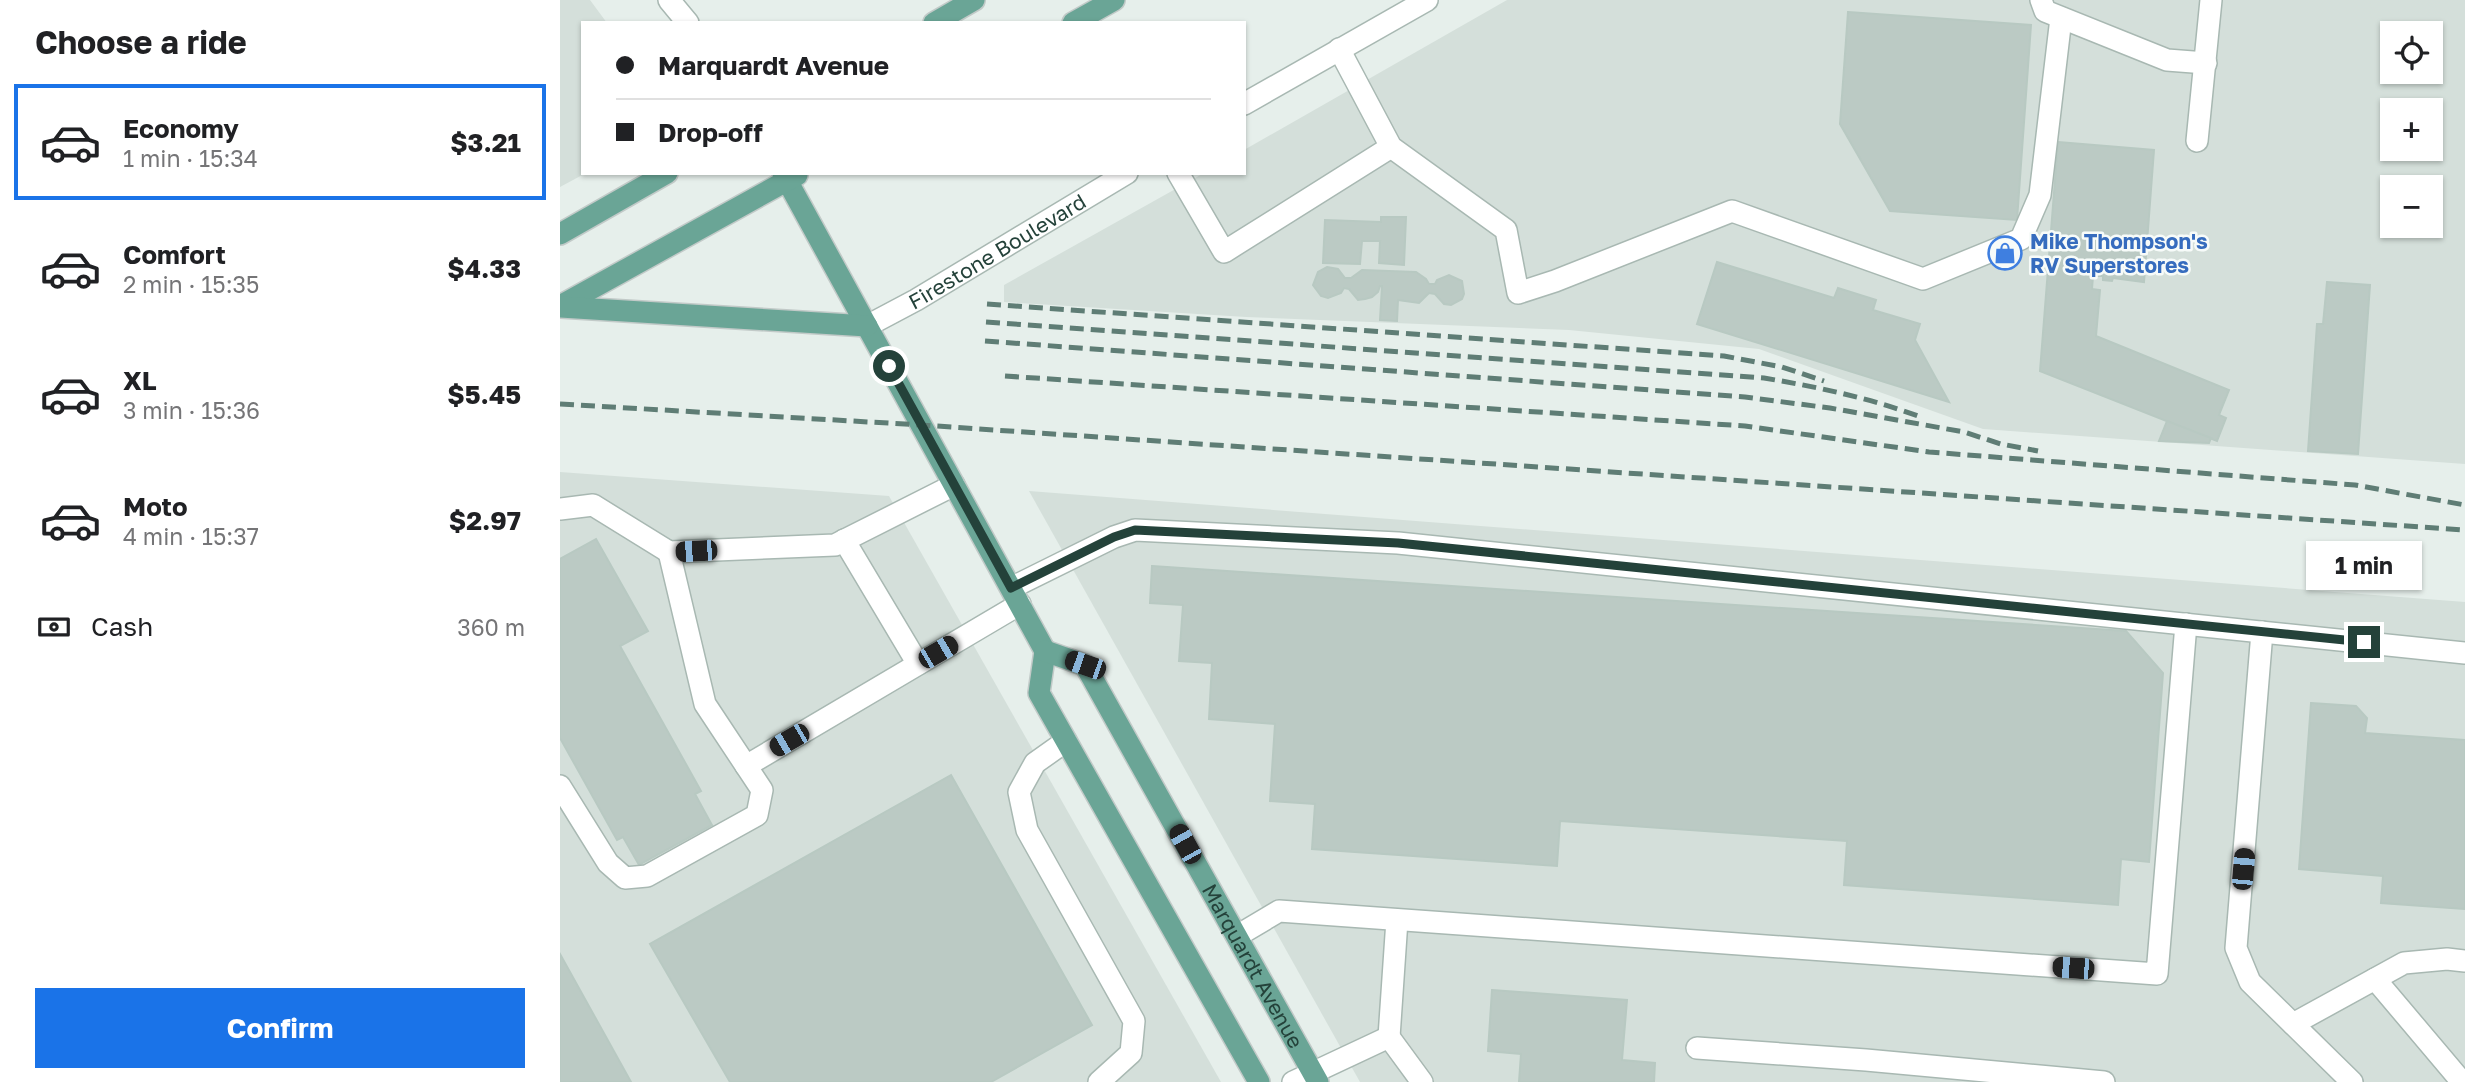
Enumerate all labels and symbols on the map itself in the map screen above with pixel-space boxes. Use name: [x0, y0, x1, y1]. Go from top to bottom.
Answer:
street label: Firestone Boulevard: [904, 188, 1090, 315]
place label: Mike Thompson's RV Superstores: [2030, 228, 2208, 278]
shop icon: Mike Thompson's RV Superstores: [1986, 234, 2024, 272]
route start: [873, 350, 905, 382]
car: [675, 539, 718, 563]
callout: 1 min: [2306, 540, 2422, 590]
route end: [2348, 626, 2380, 658]
car: [915, 632, 962, 672]
car: [1062, 648, 1109, 682]
car: [766, 720, 813, 760]
car: [1166, 821, 1205, 867]
car: [2231, 847, 2256, 891]
street label: Marquardt Avenue: [1197, 879, 1309, 1053]
car: [2052, 956, 2095, 980]

